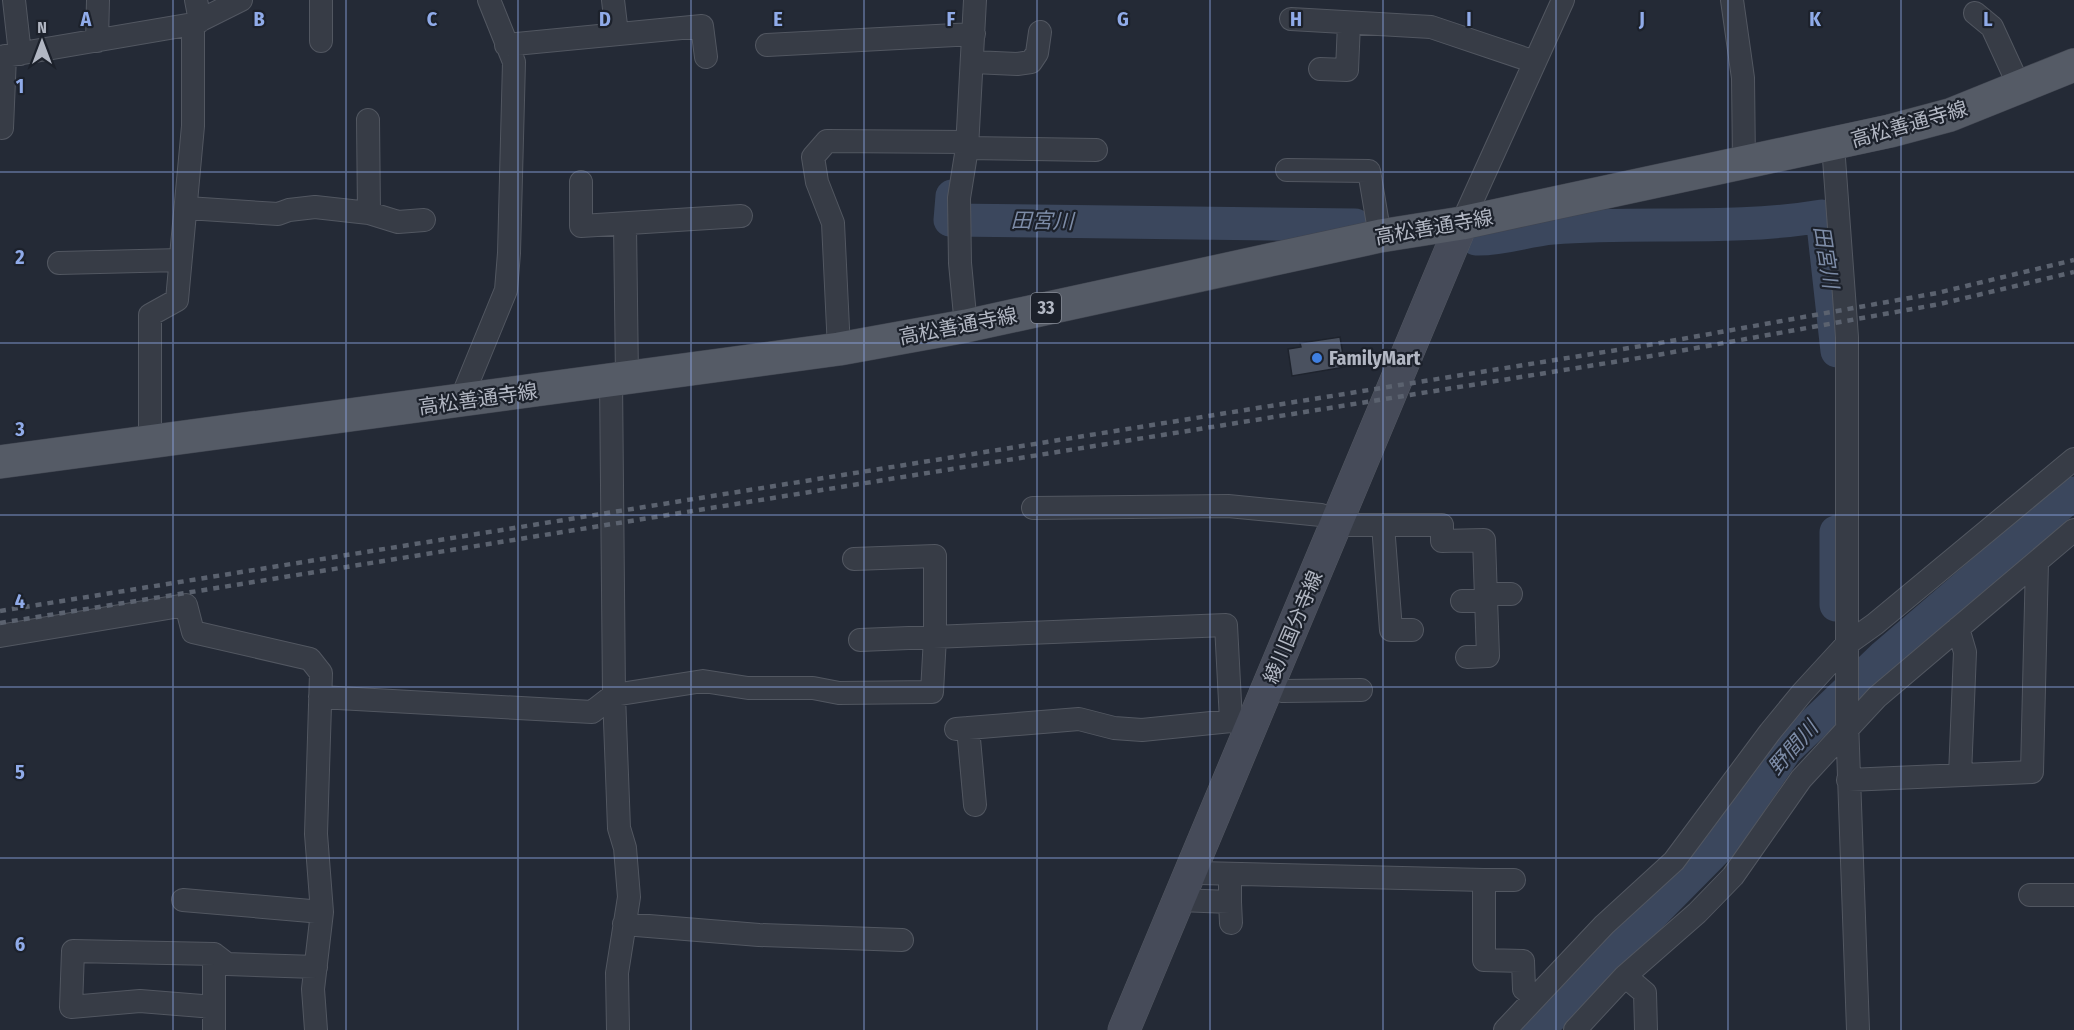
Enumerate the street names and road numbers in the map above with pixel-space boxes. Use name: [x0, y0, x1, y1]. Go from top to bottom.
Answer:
street label: 高松善通寺線: [1848, 96, 1970, 152]
street label: 高松善通寺線: [1373, 205, 1495, 249]
road number: 33: [1031, 293, 1061, 323]
street label: 高松善通寺線: [897, 303, 1019, 349]
street label: 高松善通寺線: [417, 379, 539, 419]
street label: 綾川国分寺線: [1259, 567, 1327, 687]

